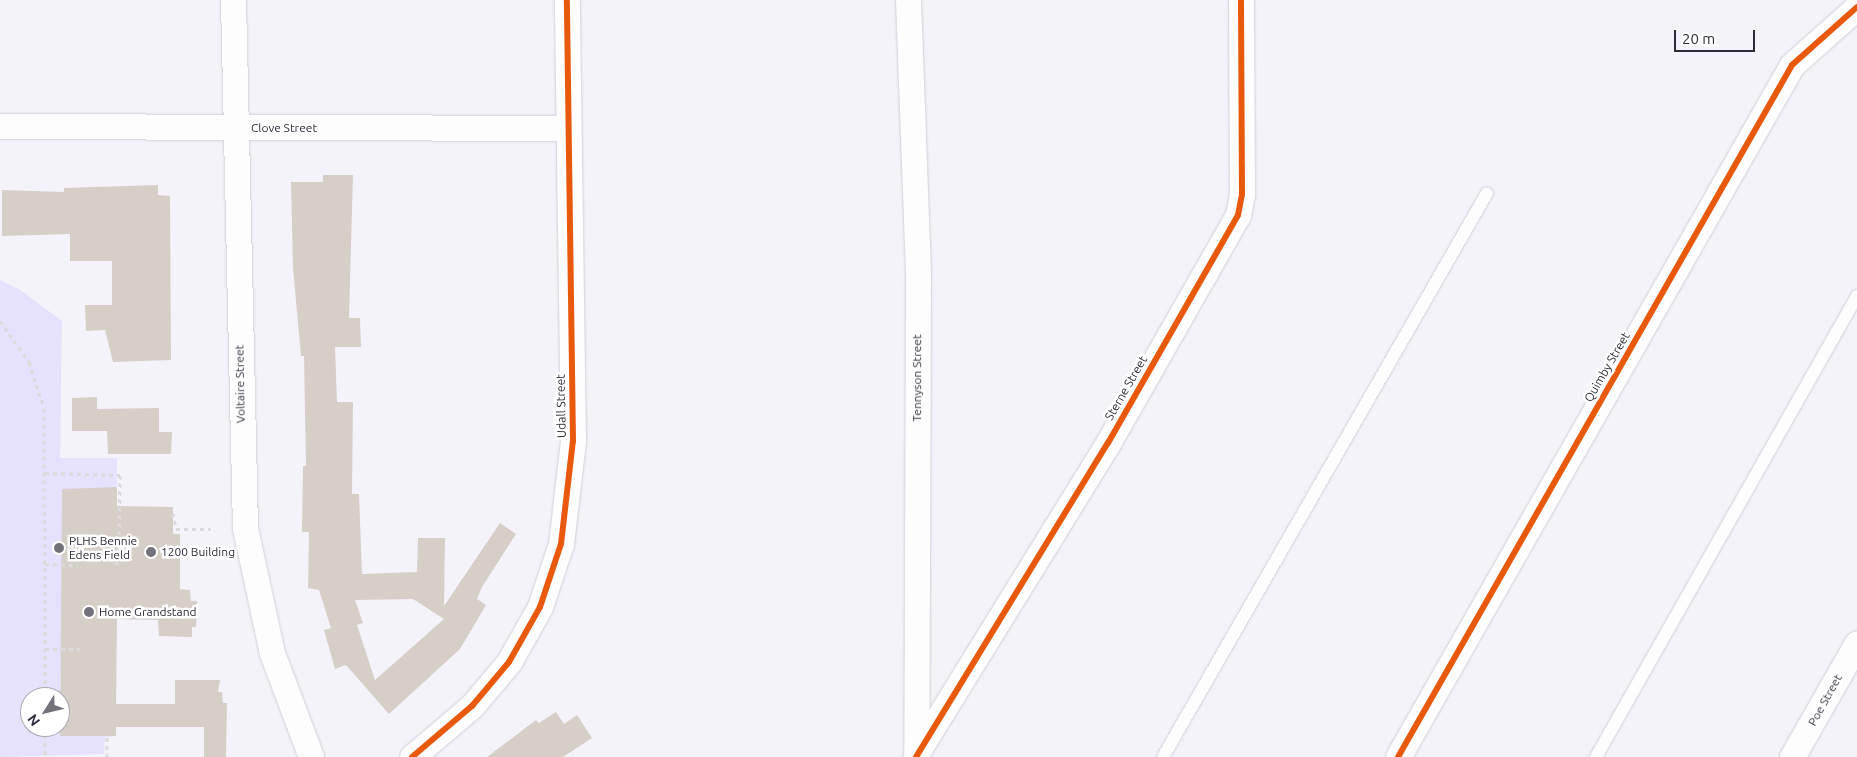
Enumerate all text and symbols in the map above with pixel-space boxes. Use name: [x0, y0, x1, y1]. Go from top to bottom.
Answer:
scale bar: [1677, 20, 1758, 52]
text: 20 m: [1682, 30, 1715, 47]
street label: Clove Street: [251, 121, 317, 135]
street label: Quimby Street: [1581, 329, 1633, 405]
street label: Tennyson Street: [910, 334, 924, 422]
street label: Voltaire Street: [232, 345, 248, 423]
street label: Sterne Street: [1102, 353, 1150, 423]
street label: Udall Street: [553, 374, 569, 438]
place label: PLHS Bennie Edens Field: [69, 534, 137, 562]
marker: PLHS Bennie Edens Field: [53, 542, 65, 554]
place label: 1200 Building: [161, 545, 235, 559]
marker: 1200 Building: [145, 546, 157, 558]
place label: Home Grandstand: [99, 605, 197, 619]
marker: Home Grandstand: [83, 606, 95, 618]
street label: Poe Street: [1805, 672, 1845, 728]
north arrow: [20, 687, 70, 737]
text: N: [24, 711, 43, 729]

